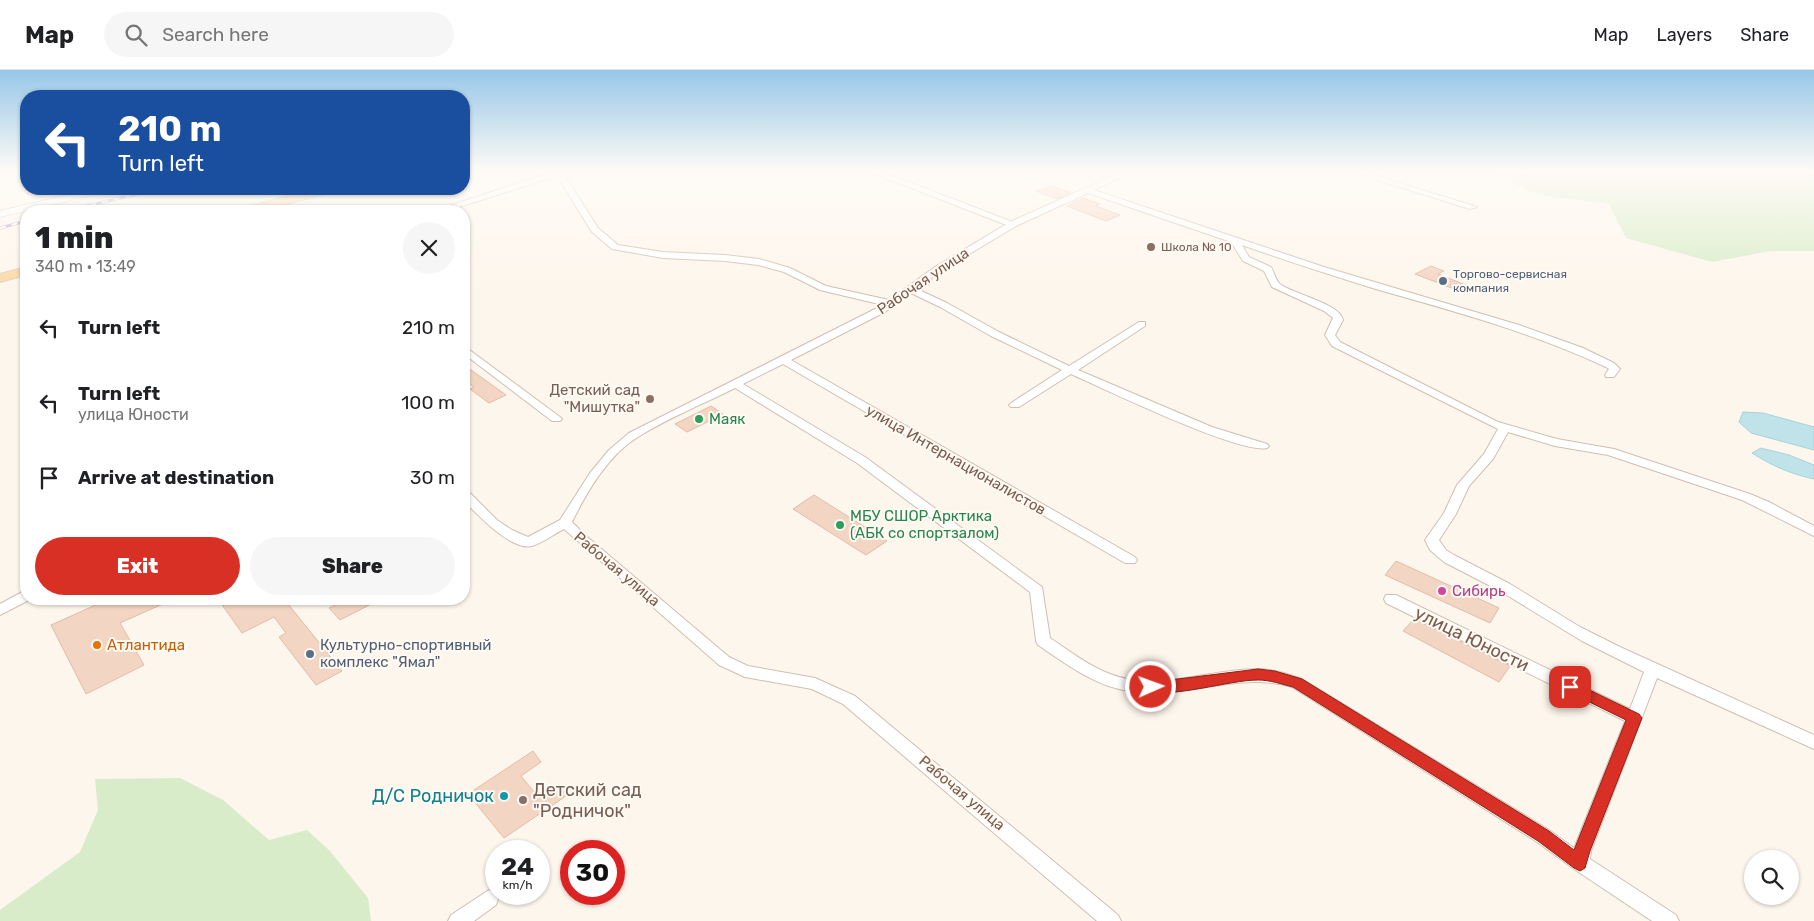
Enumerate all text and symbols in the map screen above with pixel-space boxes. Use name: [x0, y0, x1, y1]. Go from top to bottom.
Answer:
search box: [104, 12, 454, 57]
text: Map: [25, 21, 74, 49]
icon: search: [122, 21, 150, 49]
text: Search here: [162, 23, 269, 46]
text: Map: [1594, 24, 1629, 46]
text: Layers: [1657, 24, 1712, 46]
text: Share: [1740, 24, 1789, 46]
text: 210 m: [118, 108, 221, 150]
icon: left: [35, 110, 100, 175]
text: Turn left: [118, 150, 204, 177]
text: 1 min: [35, 220, 113, 256]
button: close: [403, 222, 455, 274]
place label: Школа № 10: [1161, 240, 1232, 254]
marker: Школа № 10: [1145, 241, 1157, 253]
street label: Рабочая улица: [874, 244, 972, 318]
text: 340 m · 13:49: [35, 257, 136, 276]
place label: Торгово-сервисная компания: [1453, 267, 1567, 295]
marker: Торгово-сервисная компания: [1437, 275, 1449, 287]
icon: left: [35, 314, 63, 342]
text: Turn left: [78, 316, 160, 339]
text: 210 m: [402, 316, 455, 339]
place label: Детский сад "Мишутка": [549, 381, 640, 416]
text: Turn left: [78, 382, 160, 405]
icon: left: [35, 389, 63, 417]
text: 100 m: [401, 391, 455, 414]
marker: Детский сад "Мишутка": [644, 393, 656, 405]
street label: улица Интернационалистов: [863, 401, 1049, 519]
text: улица Юности: [78, 405, 189, 424]
place label: Маяк: [709, 410, 745, 428]
marker: Маяк: [693, 413, 705, 425]
icon: arrive: [35, 464, 63, 492]
text: Arrive at destination: [78, 466, 274, 489]
text: 30 m: [410, 466, 455, 489]
place label: МБУ СШОР Арктика (АБК со спортзалом): [850, 507, 999, 542]
marker: МБУ СШОР Арктика (АБК со спортзалом): [834, 519, 846, 531]
street label: Рабочая улица: [570, 528, 664, 610]
button: Exit: [35, 537, 240, 595]
button: Share: [250, 537, 455, 595]
place label: Сибирь: [1452, 582, 1506, 600]
marker: Сибирь: [1436, 585, 1448, 597]
street label: улица Юности: [1411, 602, 1533, 676]
place label: Атлантида: [107, 636, 185, 654]
place label: Культурно-спортивный комплекс "Ямал": [320, 636, 492, 671]
marker: Атлантида: [91, 639, 103, 651]
marker: Культурно-спортивный комплекс "Ямал": [304, 648, 316, 660]
position arrow: [1124, 660, 1176, 712]
pin: [1549, 666, 1591, 708]
icon: arrive: [1556, 673, 1584, 701]
street label: Рабочая улица: [915, 752, 1009, 834]
place label: Детский сад "Родничок": [533, 779, 642, 822]
place label: Д/С Родничок: [372, 785, 494, 807]
marker: Д/С Родничок: [498, 790, 510, 802]
marker: Детский сад "Родничок": [517, 794, 529, 806]
speed limit sign: 30: [560, 840, 625, 905]
map controls: [1744, 850, 1799, 905]
button: search: [1744, 850, 1799, 905]
text: 24: [501, 852, 534, 881]
text: km/h: [503, 878, 532, 892]

